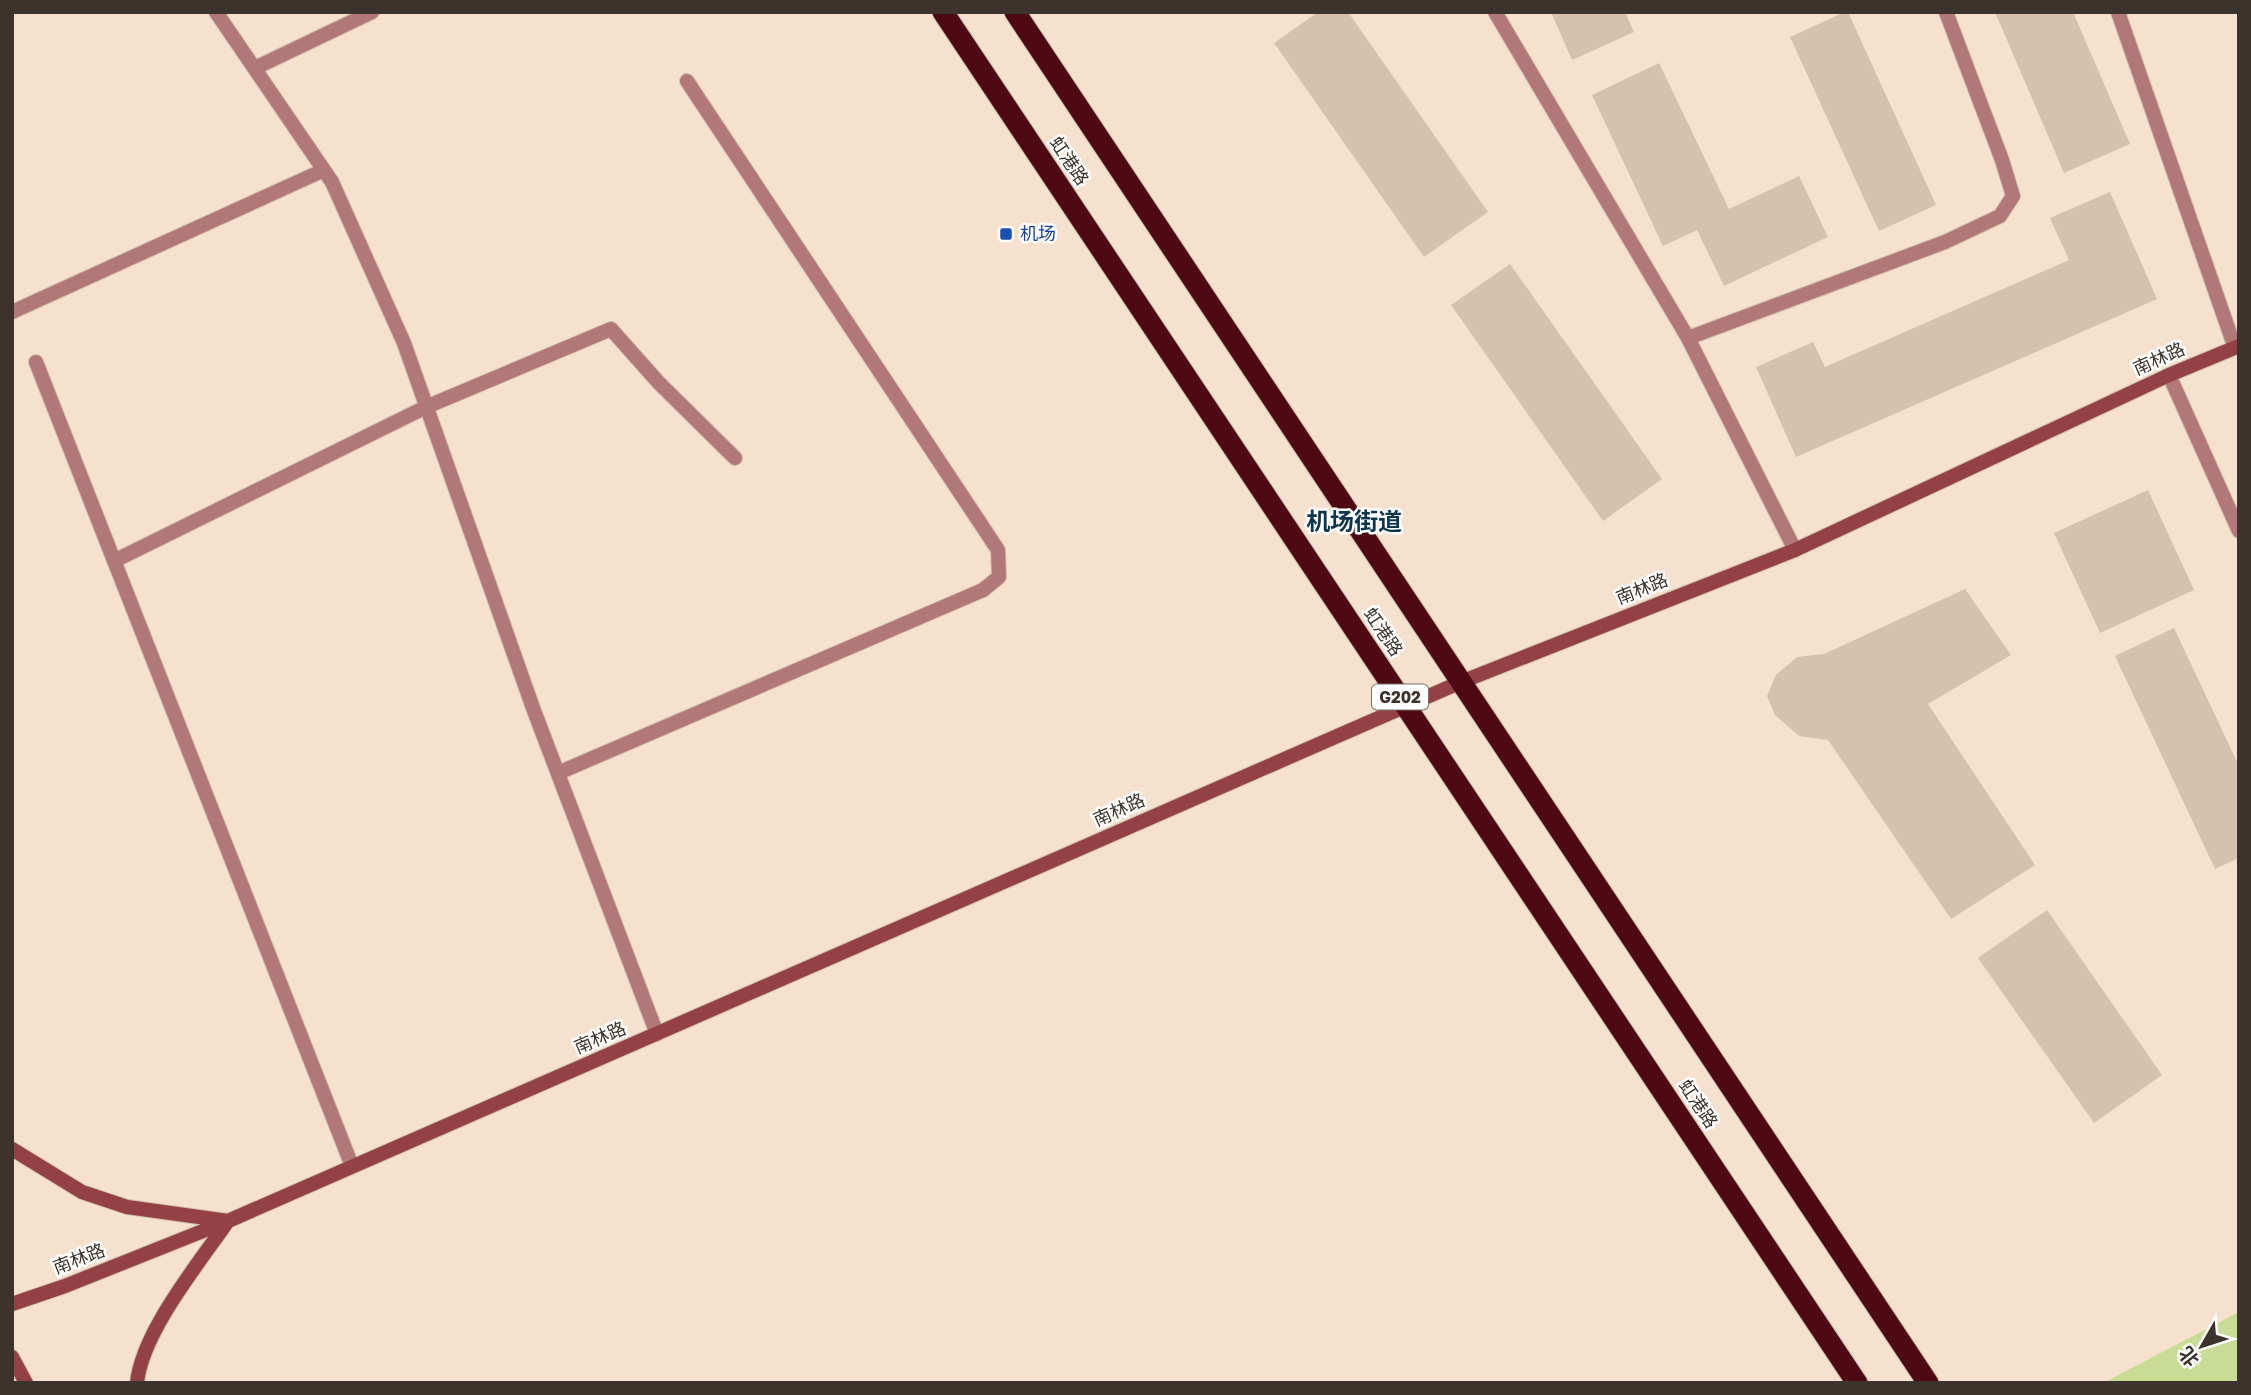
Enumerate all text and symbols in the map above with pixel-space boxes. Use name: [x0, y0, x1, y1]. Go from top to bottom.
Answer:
street label: 虹港路: [1046, 132, 1094, 189]
place label: 机场: [1020, 222, 1056, 244]
marker: 机场: [998, 226, 1014, 242]
street label: 南林路: [2129, 337, 2188, 379]
district label: 机场街道: [1306, 506, 1402, 535]
street label: 南林路: [1612, 568, 1671, 608]
street label: 虹港路: [1360, 603, 1408, 660]
road number: G202: [1372, 684, 1428, 710]
street label: 南林路: [1089, 788, 1148, 830]
street label: 南林路: [570, 1016, 629, 1058]
street label: 虹港路: [1675, 1075, 1723, 1132]
street label: 南林路: [49, 1238, 108, 1278]
north arrow: [2167, 1311, 2237, 1381]
text: 北: [2173, 1342, 2203, 1372]

